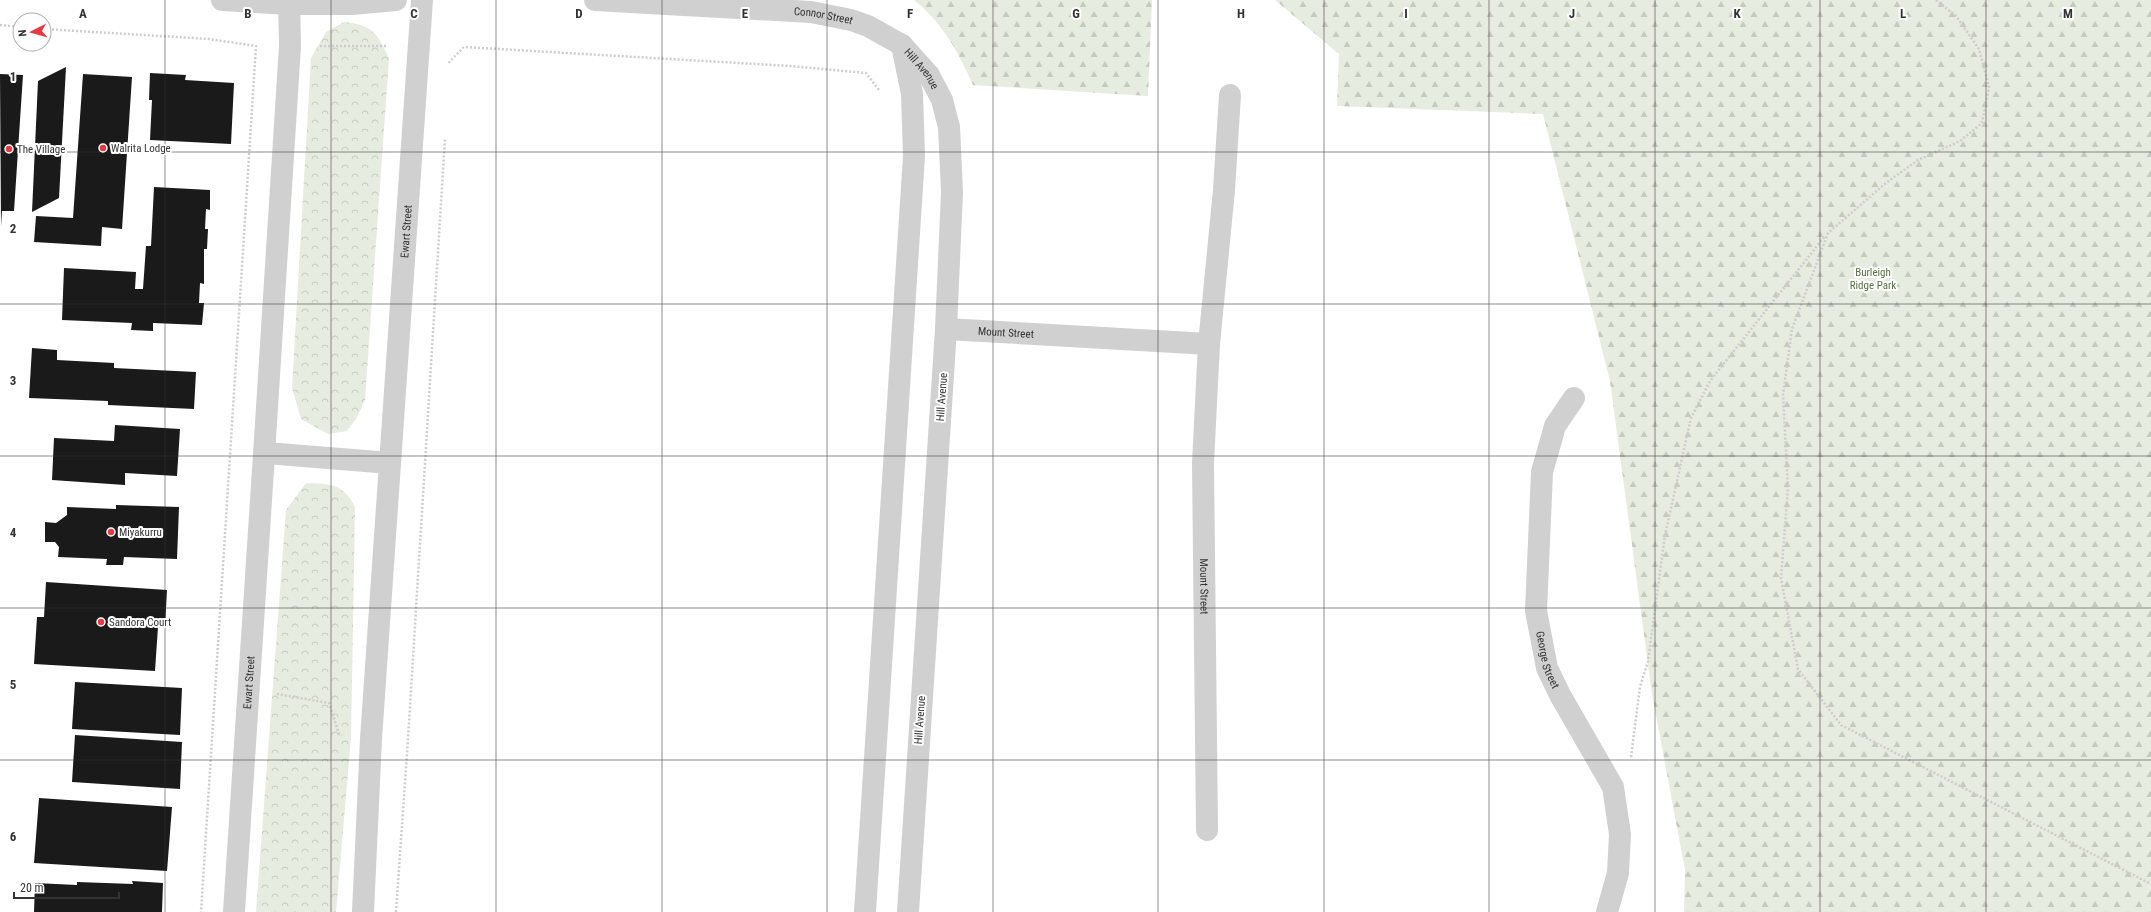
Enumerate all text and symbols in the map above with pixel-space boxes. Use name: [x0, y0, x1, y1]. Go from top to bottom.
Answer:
street label: Connor Street: [793, 5, 855, 27]
text: A: [79, 6, 87, 21]
text: B: [244, 6, 252, 21]
text: C: [410, 6, 418, 21]
text: D: [575, 6, 583, 21]
text: E: [742, 6, 749, 21]
text: F: [907, 6, 913, 21]
text: G: [1072, 6, 1080, 21]
text: H: [1237, 6, 1245, 21]
text: I: [1404, 6, 1408, 21]
text: J: [1569, 6, 1575, 21]
text: K: [1733, 6, 1741, 21]
text: L: [1900, 6, 1906, 21]
text: M: [2063, 6, 2073, 21]
north arrow: [12, 12, 52, 52]
text: N: [16, 29, 29, 37]
street label: Hill Avenue: [902, 46, 942, 91]
text: 1: [10, 69, 16, 84]
place label: Walrita Lodge: [111, 142, 171, 155]
place label: The Village: [17, 143, 65, 156]
marker: Walrita Lodge: [98, 143, 108, 153]
marker: The Village: [4, 144, 14, 154]
street label: Ewart Street: [398, 204, 414, 258]
text: 2: [10, 221, 17, 236]
park label: Burleigh Ridge Park: [1850, 266, 1896, 292]
street label: Mount Street: [978, 324, 1034, 341]
street label: Hill Avenue: [934, 372, 950, 422]
text: 3: [10, 373, 16, 388]
text: 4: [10, 525, 17, 540]
place label: Miyakurru: [119, 526, 162, 539]
marker: Miyakurru: [106, 527, 116, 537]
street label: Mount Street: [1198, 558, 1211, 615]
place label: Sandora Court: [109, 616, 171, 629]
marker: Sandora Court: [96, 617, 106, 627]
street label: George Street: [1534, 630, 1562, 691]
street label: Ewart Street: [241, 656, 257, 709]
text: 5: [10, 677, 17, 692]
street label: Hill Avenue: [912, 695, 928, 745]
text: 6: [10, 829, 17, 844]
scale bar: [14, 874, 119, 900]
text: 20 m: [20, 881, 44, 895]

